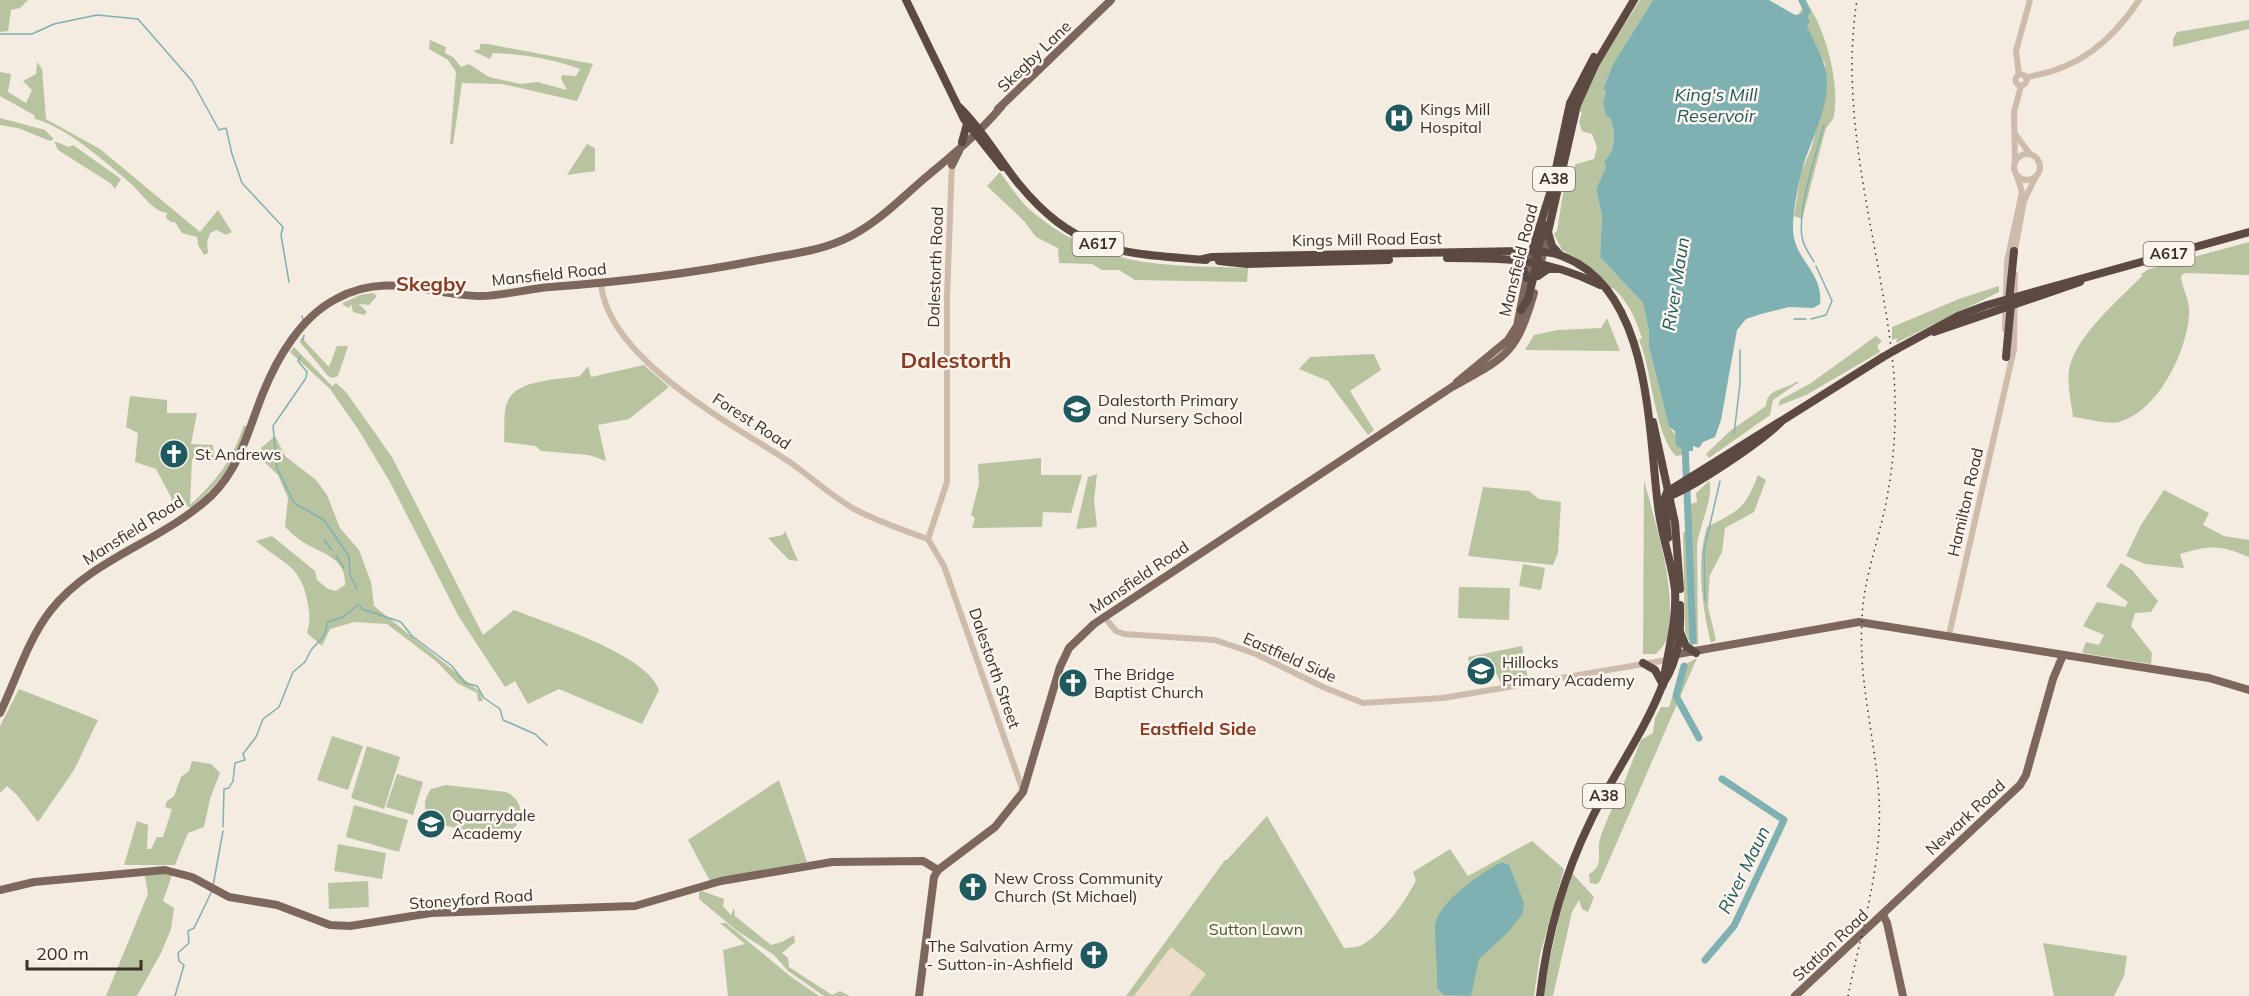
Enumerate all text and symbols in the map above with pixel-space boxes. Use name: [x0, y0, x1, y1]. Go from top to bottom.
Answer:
street label: Skegby Lane: [993, 16, 1075, 96]
water label: King's Mill Reservoir: [1675, 83, 1758, 127]
place label: Kings Mill Hospital: [1420, 99, 1490, 137]
hospital icon: Kings Mill Hospital: [1383, 102, 1415, 134]
road number: A38: [1533, 167, 1575, 191]
street label: Mansfield Road: [1494, 202, 1542, 318]
street label: Dalestorth Road: [923, 206, 947, 328]
street label: Kings Mill Road East: [1292, 228, 1443, 250]
road number: A617: [1072, 232, 1124, 256]
water label: River Maun: [1657, 236, 1694, 332]
road number: A617: [2144, 242, 2194, 266]
street label: Mansfield Road: [491, 258, 607, 290]
district label: Skegby: [396, 271, 466, 296]
district label: Dalestorth: [900, 346, 1012, 374]
street label: Forest Road: [709, 388, 795, 454]
place label: Dalestorth Primary and Nursery School: [1098, 390, 1243, 428]
school or university icon: Dalestorth Primary and Nursery School: [1061, 393, 1093, 425]
church icon: St Andrews: [158, 438, 190, 470]
place label: St Andrews: [195, 444, 282, 464]
street label: Hamilton Road: [1943, 446, 1987, 558]
street label: Mansfield Road: [79, 491, 187, 569]
street label: Mansfield Road: [1086, 536, 1192, 618]
street label: Dalestorth Street: [965, 605, 1025, 731]
street label: Eastfield Side: [1240, 628, 1340, 686]
place label: Hillocks Primary Academy: [1502, 652, 1635, 690]
school or university icon: Hillocks Primary Academy: [1465, 655, 1497, 687]
place label: The Bridge Baptist Church: [1094, 664, 1204, 702]
church icon: The Bridge Baptist Church: [1057, 667, 1089, 699]
district label: Eastfield Side: [1140, 717, 1257, 740]
street label: Newark Road: [1921, 775, 2009, 859]
road number: A38: [1583, 784, 1625, 808]
place label: Quarrydale Academy: [452, 805, 535, 843]
school or university icon: Quarrydale Academy: [415, 808, 447, 840]
water label: River Maun: [1713, 822, 1775, 917]
place label: New Cross Community Church (St Michael): [994, 868, 1163, 906]
church icon: New Cross Community Church (St Michael): [957, 871, 989, 903]
street label: Stoneyford Road: [408, 885, 534, 913]
street label: Station Road: [1788, 905, 1872, 985]
park label: Sutton Lawn: [1209, 919, 1303, 939]
scale bar: [27, 933, 141, 971]
place label: The Salvation Army - Sutton-in-Ashfield: [927, 936, 1073, 974]
church icon: The Salvation Army - Sutton-in-Ashfield: [1078, 939, 1110, 971]
text: 200 m: [36, 942, 89, 965]

